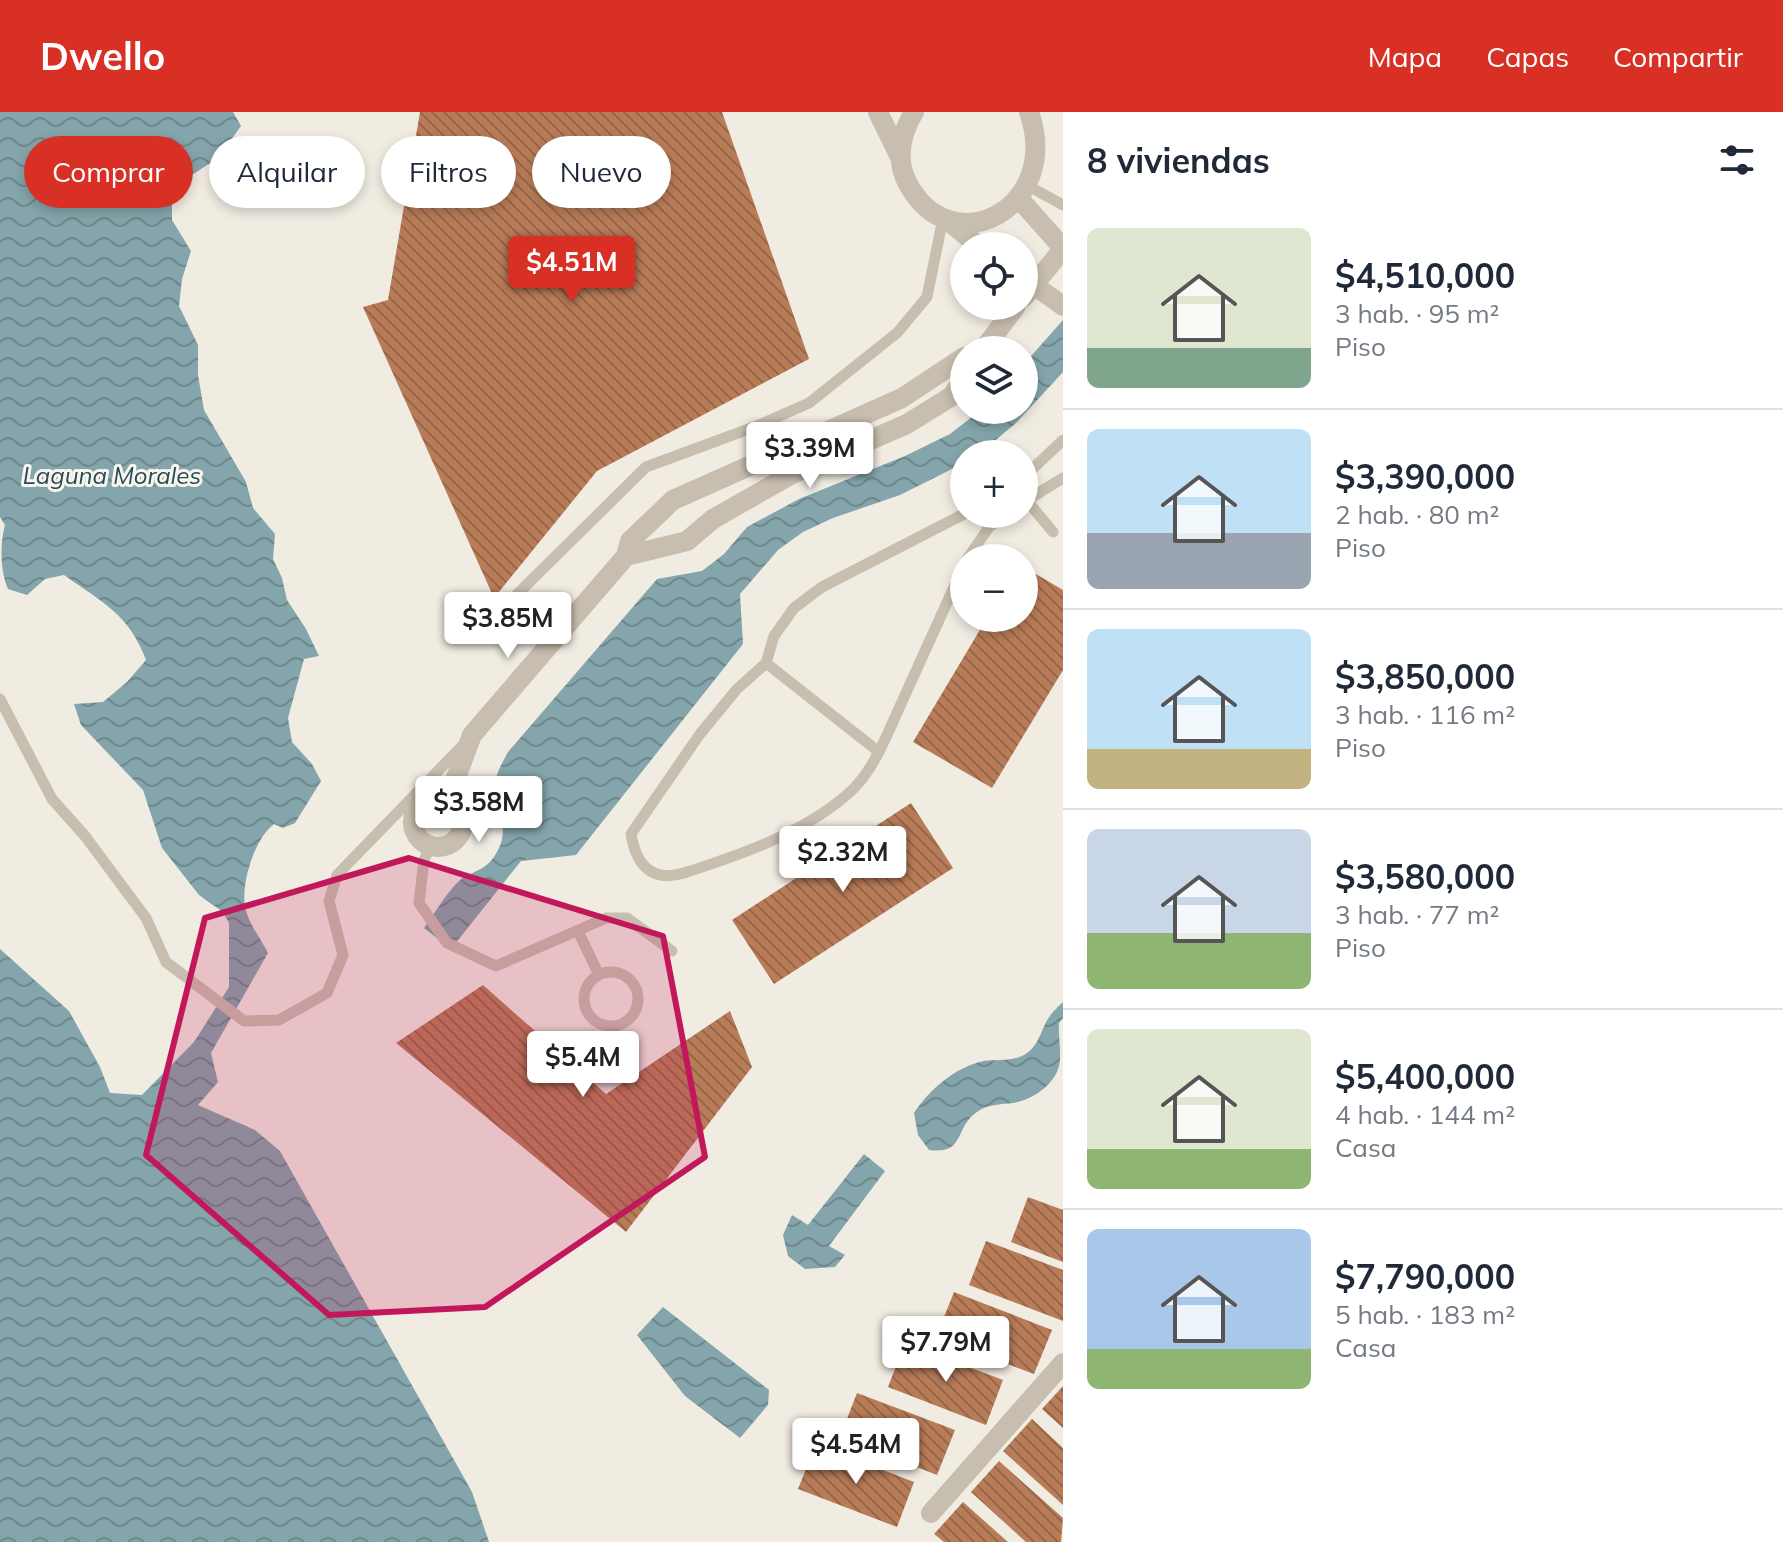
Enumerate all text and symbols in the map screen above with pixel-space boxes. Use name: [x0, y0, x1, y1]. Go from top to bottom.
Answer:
text: Dwello: [40, 32, 165, 80]
text: Mapa: [1368, 39, 1442, 74]
text: Capas: [1486, 39, 1569, 74]
text: Compartir: [1613, 39, 1743, 74]
chip: Comprar: [24, 136, 193, 208]
chip: Alquilar: [209, 136, 365, 208]
chip: Filtros: [381, 136, 516, 208]
chip: Nuevo: [532, 136, 671, 208]
icon: filters: [1715, 138, 1759, 182]
text: 8 viviendas: [1087, 139, 1270, 182]
map controls: [950, 232, 1038, 632]
button: locate: [950, 232, 1038, 320]
pin: $4.51M: [507, 236, 637, 304]
text: $4.51M: [526, 245, 618, 278]
text: $4,510,000: [1335, 254, 1515, 297]
icon: home: [1151, 260, 1247, 356]
text: 3 hab. · 95 m²: [1335, 297, 1499, 330]
text: Piso: [1335, 330, 1386, 363]
button: layers: [950, 336, 1038, 424]
pin: $3.39M: [745, 422, 875, 490]
text: $3.39M: [764, 431, 856, 464]
button: +: [950, 440, 1038, 528]
text: $3,390,000: [1335, 455, 1515, 498]
water label: Laguna Morales: [23, 460, 201, 490]
icon: home: [1151, 461, 1247, 557]
text: 2 hab. · 80 m²: [1335, 498, 1499, 531]
text: Piso: [1335, 531, 1386, 564]
button: −: [950, 544, 1038, 632]
pin: $3.85M: [443, 592, 573, 660]
text: $3.85M: [462, 601, 554, 634]
text: $3,850,000: [1335, 655, 1515, 698]
icon: home: [1151, 661, 1247, 757]
text: 3 hab. · 116 m²: [1335, 698, 1515, 731]
text: Piso: [1335, 731, 1386, 764]
pin: $3.58M: [414, 776, 544, 844]
text: $3.58M: [433, 785, 525, 818]
pin: $2.32M: [778, 826, 908, 894]
text: $2.32M: [797, 835, 889, 868]
text: $3,580,000: [1335, 855, 1515, 898]
icon: home: [1151, 861, 1247, 957]
text: 3 hab. · 77 m²: [1335, 898, 1499, 931]
text: Piso: [1335, 931, 1386, 964]
pin: $5.4M: [527, 1031, 639, 1099]
text: $5.4M: [545, 1040, 621, 1073]
text: $5,400,000: [1335, 1055, 1515, 1098]
icon: home: [1151, 1061, 1247, 1157]
text: 4 hab. · 144 m²: [1335, 1098, 1515, 1131]
text: Casa: [1335, 1131, 1396, 1164]
text: $7,790,000: [1335, 1255, 1515, 1298]
icon: home: [1151, 1261, 1247, 1357]
text: 5 hab. · 183 m²: [1335, 1298, 1515, 1331]
pin: $7.79M: [881, 1316, 1011, 1384]
text: $7.79M: [900, 1325, 992, 1358]
text: Casa: [1335, 1331, 1396, 1364]
pin: $4.54M: [791, 1418, 921, 1486]
text: $4.54M: [810, 1427, 902, 1460]

